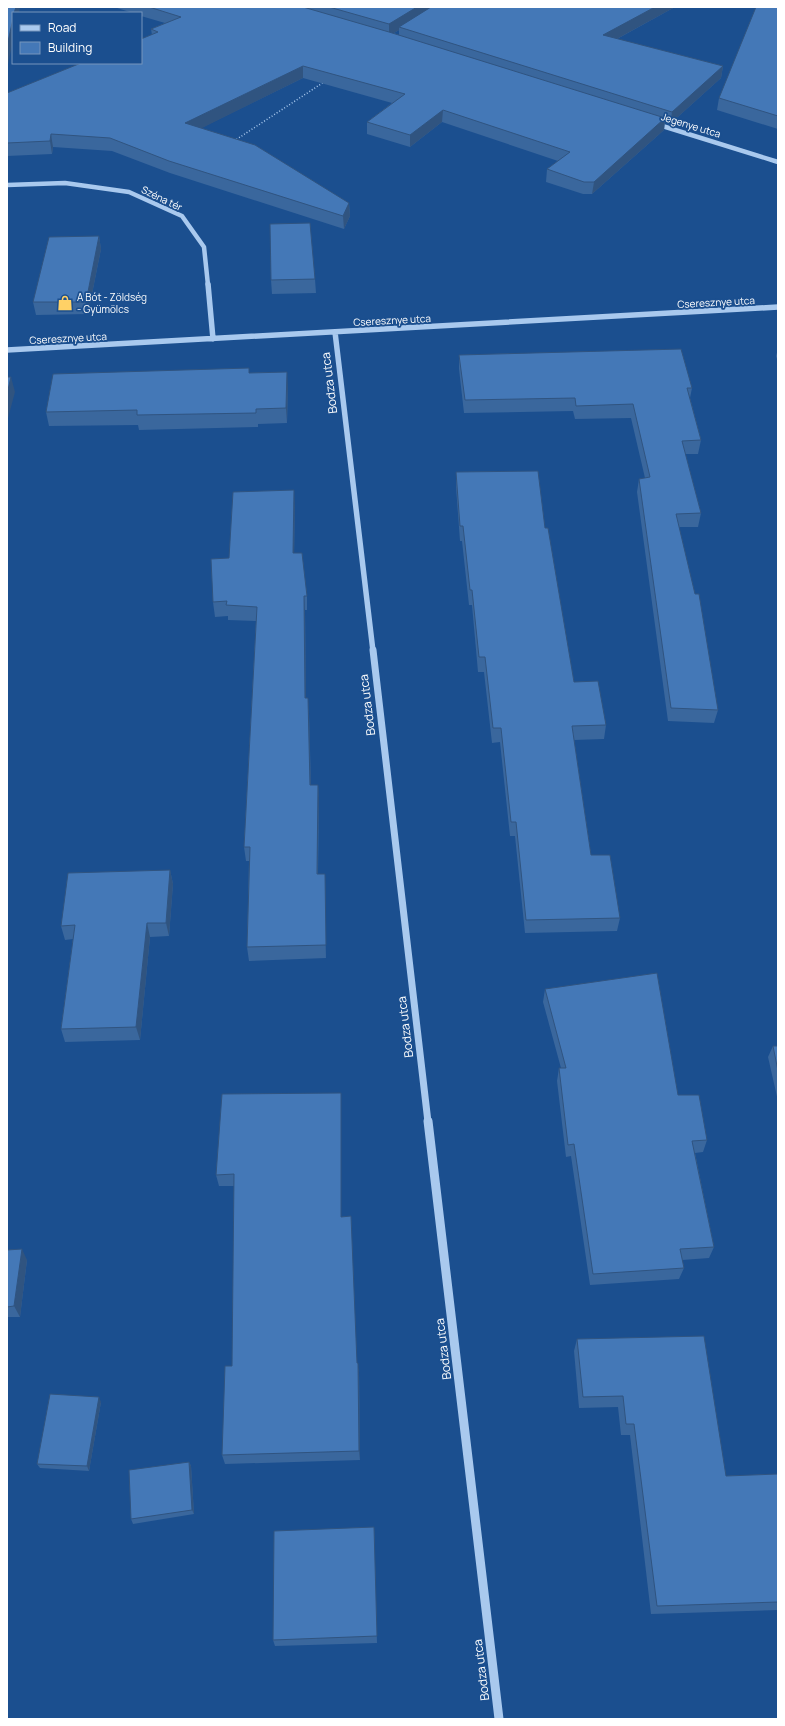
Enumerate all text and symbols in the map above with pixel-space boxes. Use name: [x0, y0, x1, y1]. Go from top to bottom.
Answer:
legend: [12, 12, 142, 64]
text: Road: [48, 19, 76, 36]
text: Building: [48, 39, 92, 56]
street label: Jegenye utca: [660, 109, 722, 141]
street label: Széna tér: [139, 182, 185, 214]
place label: A Bót - Zöldség - Gyümölcs: [77, 290, 147, 316]
street label: Cseresznye utca: [677, 293, 755, 311]
shop icon: A Bót - Zöldség - Gyümölcs: [56, 294, 74, 312]
street label: Cseresznye utca: [353, 311, 431, 329]
street label: Cseresznye utca: [29, 329, 107, 347]
street label: Bodza utca: [317, 351, 341, 415]
street label: Bodza utca: [355, 673, 379, 737]
street label: Bodza utca: [393, 995, 417, 1059]
street label: Bodza utca: [431, 1317, 455, 1381]
street label: Bodza utca: [469, 1638, 493, 1702]

